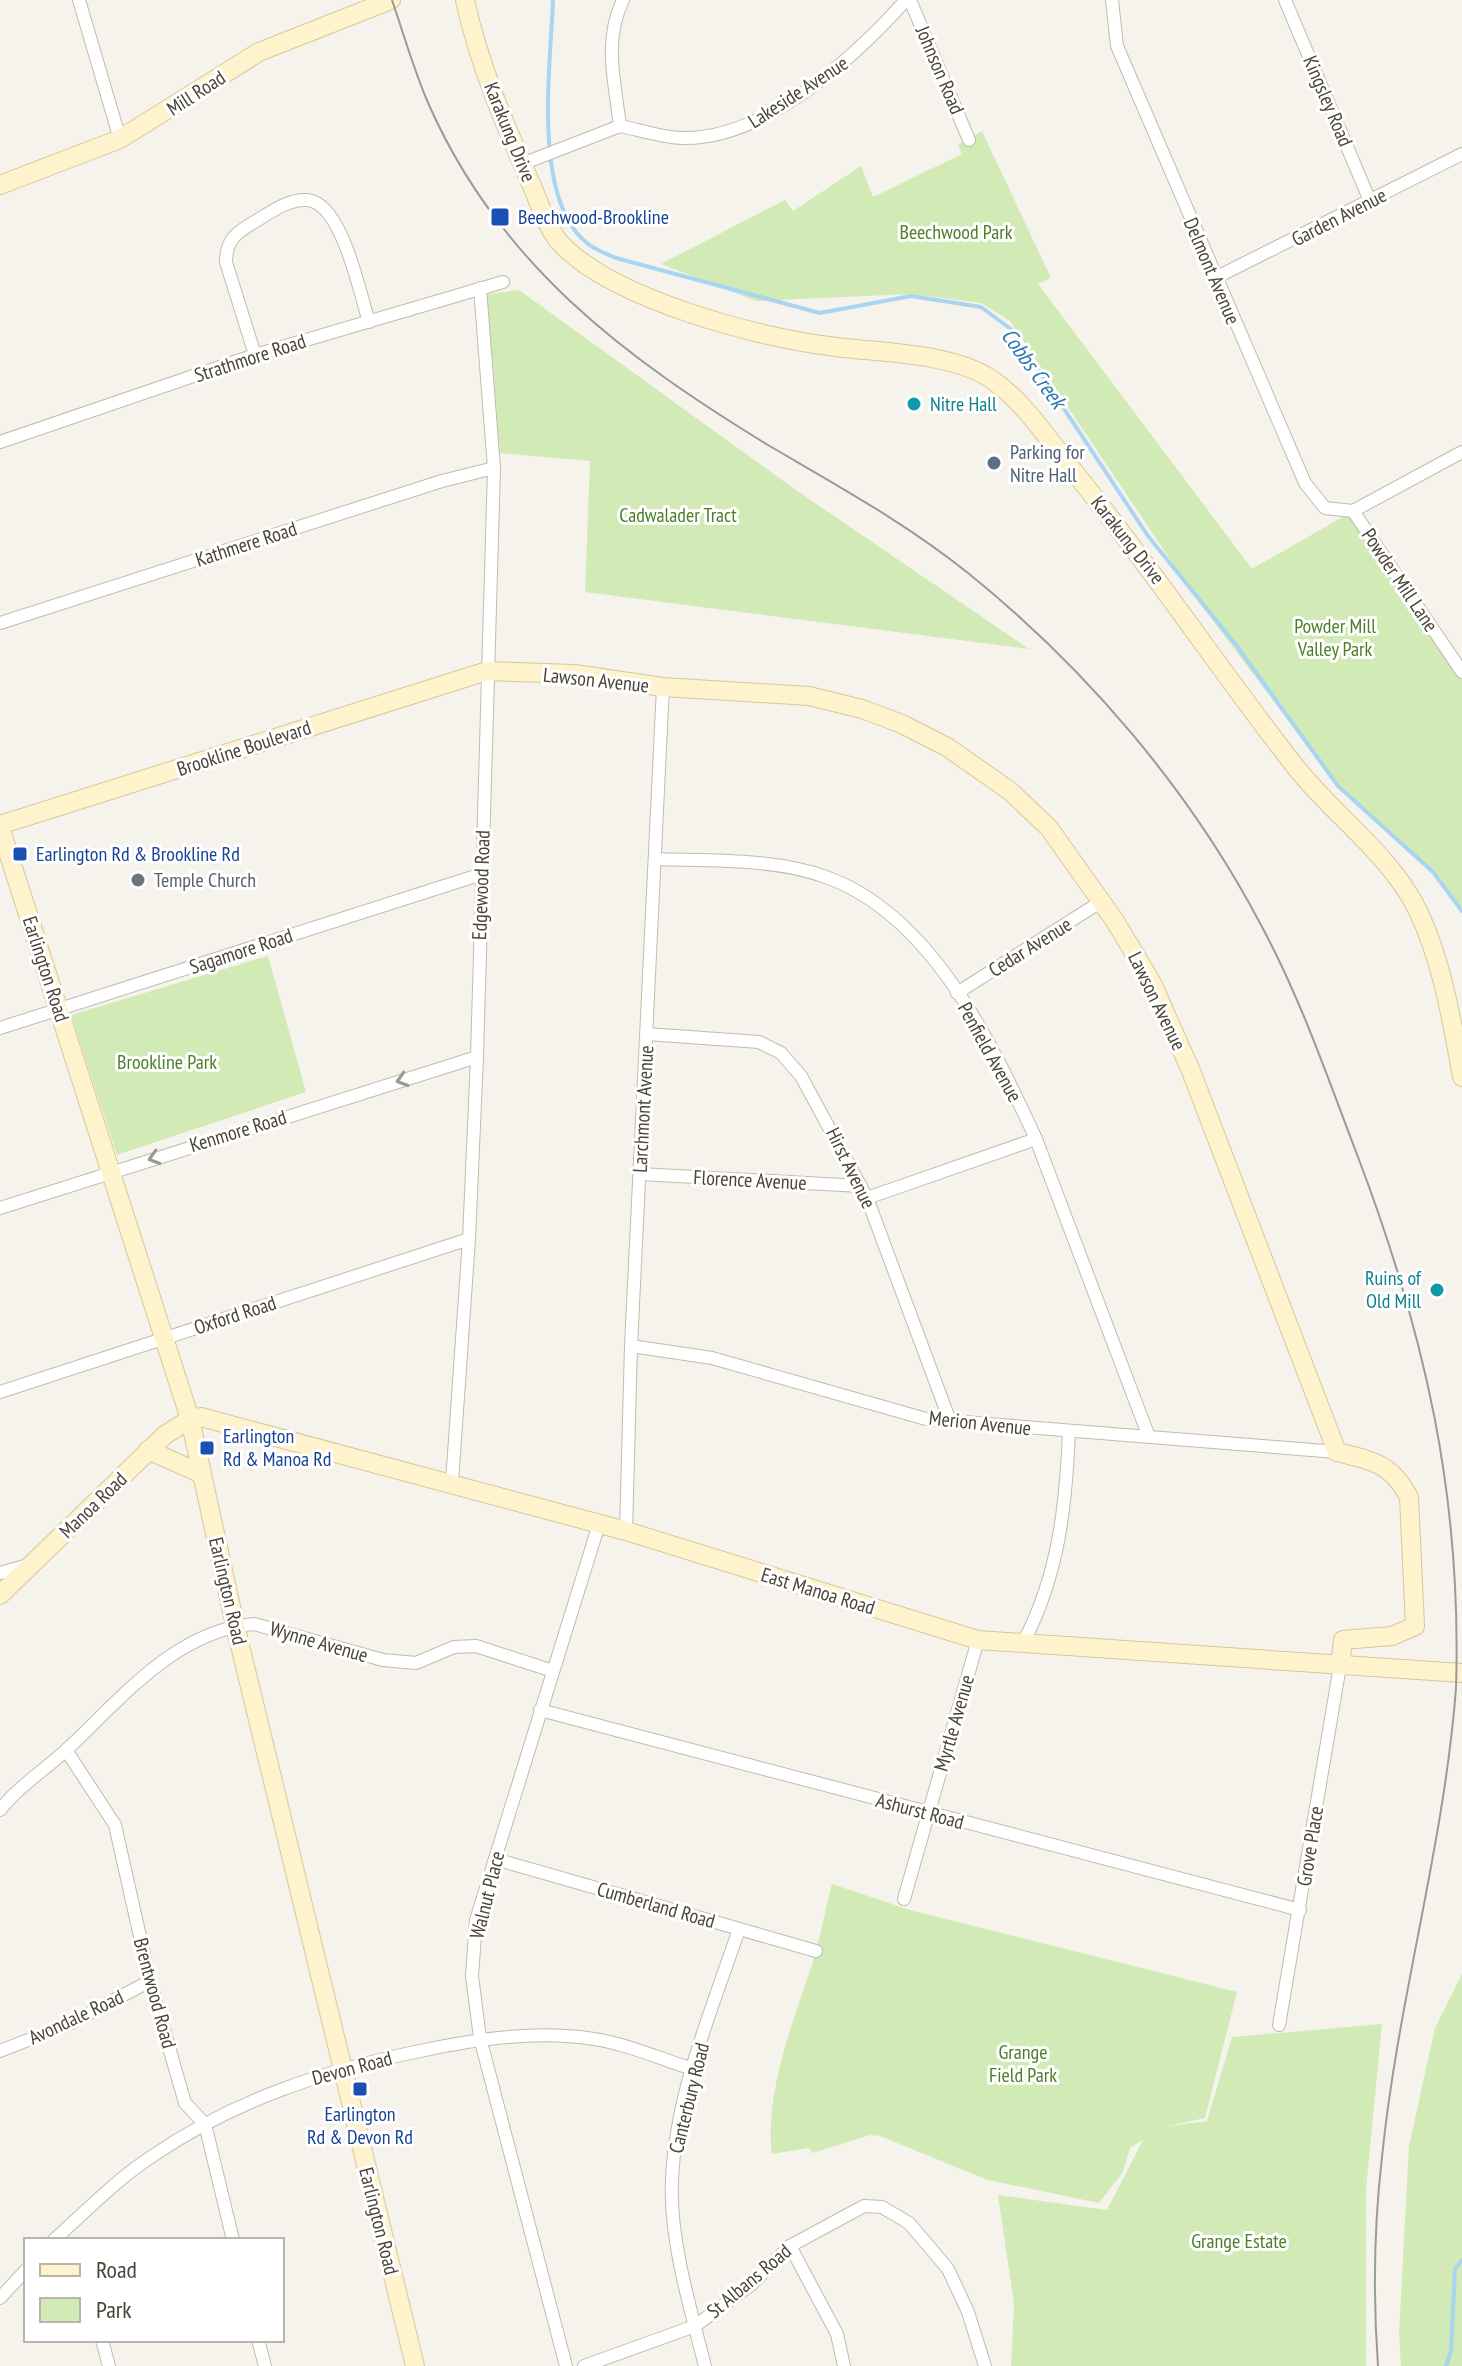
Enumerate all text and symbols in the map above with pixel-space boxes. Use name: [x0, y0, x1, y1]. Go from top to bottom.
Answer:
street label: Johnson Road: [909, 21, 970, 118]
street label: Lakeside Avenue: [743, 50, 853, 134]
street label: Kingsley Road: [1297, 52, 1359, 150]
street label: Mill Road: [162, 64, 230, 122]
street label: Karakung Drive: [478, 78, 542, 186]
street label: Garden Avenue: [1287, 182, 1391, 252]
place label: Beechwood-Brookline: [518, 204, 669, 230]
marker: Beechwood-Brookline: [489, 206, 511, 228]
street label: Delmont Avenue: [1178, 214, 1246, 328]
park label: Beechwood Park: [899, 219, 1013, 245]
water label: Cobbs Creek: [995, 322, 1074, 416]
street label: Strathmore Road: [191, 328, 309, 388]
place label: Nitre Hall: [930, 391, 997, 417]
marker: Nitre Hall: [905, 395, 923, 413]
place label: Parking for Nitre Hall: [1010, 439, 1085, 488]
marker: Parking for Nitre Hall: [985, 454, 1003, 472]
street label: Karakung Drive: [1085, 490, 1171, 590]
park label: Cadwalader Tract: [619, 502, 737, 528]
street label: Kathmere Road: [192, 515, 300, 573]
street label: Powder Mill Lane: [1356, 523, 1444, 637]
park label: Powder Mill Valley Park: [1294, 613, 1376, 662]
street label: Lawson Avenue: [542, 662, 650, 698]
street label: Brookline Boulevard: [174, 714, 314, 782]
street label: Edgewood Road: [466, 830, 496, 940]
place label: Earlington Rd & Brookline Rd: [36, 841, 240, 867]
marker: Earlington Rd & Brookline Rd: [11, 845, 29, 863]
place label: Temple Church: [154, 867, 256, 893]
marker: Temple Church: [129, 871, 147, 889]
street label: Cedar Avenue: [984, 911, 1076, 983]
street label: Earlington Road: [17, 913, 75, 1025]
street label: Sagamore Road: [186, 922, 296, 980]
street label: Lawson Avenue: [1122, 948, 1192, 1054]
street label: Penfield Avenue: [952, 998, 1028, 1106]
street label: Larchmont Avenue: [627, 1045, 659, 1173]
park label: Brookline Park: [117, 1049, 217, 1075]
one-way arrow: [396, 1071, 410, 1087]
street label: Kenmore Road: [186, 1104, 290, 1158]
street label: Hirst Avenue: [820, 1123, 882, 1213]
one-way arrow: [148, 1148, 162, 1164]
street label: Florence Avenue: [693, 1164, 807, 1196]
place label: Ruins of Old Mill: [1365, 1265, 1422, 1314]
marker: Ruins of Old Mill: [1428, 1281, 1446, 1299]
street label: Oxford Road: [191, 1290, 279, 1340]
street label: Merion Avenue: [928, 1405, 1032, 1441]
place label: Earlington Rd & Manoa Rd: [223, 1423, 332, 1472]
marker: Earlington Rd & Manoa Rd: [198, 1439, 216, 1457]
street label: Manoa Road: [54, 1466, 132, 1544]
street label: Earlington Road: [203, 1535, 253, 1647]
street label: East Manoa Road: [758, 1561, 878, 1621]
street label: Wynne Avenue: [267, 1616, 371, 1668]
street label: Myrtle Avenue: [928, 1672, 980, 1774]
street label: Ashurst Road: [873, 1787, 967, 1835]
street label: Grove Place: [1291, 1804, 1329, 1888]
street label: Walnut Place: [464, 1849, 510, 1941]
street label: Cumberland Road: [594, 1876, 718, 1934]
street label: Brentwood Road: [128, 1935, 182, 2051]
street label: Avondale Road: [24, 1984, 128, 2050]
park label: Grange Field Park: [989, 2039, 1057, 2088]
street label: Canterbury Road: [663, 2040, 715, 2156]
street label: Devon Road: [309, 2045, 395, 2091]
marker: Earlington Rd & Devon Rd: [351, 2080, 369, 2098]
place label: Earlington Rd & Devon Rd: [307, 2101, 413, 2150]
street label: Earlington Road: [353, 2165, 405, 2277]
park label: Grange Estate: [1191, 2228, 1287, 2254]
legend: [24, 2238, 284, 2342]
street label: St Albans Road: [701, 2238, 797, 2324]
text: Road: [96, 2254, 137, 2285]
text: Park: [96, 2294, 132, 2325]

